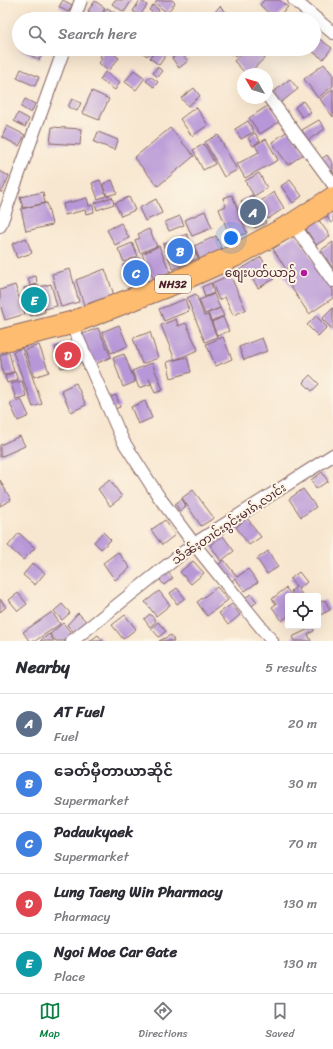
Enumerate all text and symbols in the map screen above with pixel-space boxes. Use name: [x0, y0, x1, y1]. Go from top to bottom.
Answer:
search box: [12, 12, 321, 56]
text: Search here: [58, 21, 137, 47]
icon: search: [26, 23, 48, 45]
north arrow: [237, 68, 273, 104]
pin: A: [240, 197, 266, 227]
your location: [221, 228, 241, 248]
pin: B: [167, 236, 193, 266]
pin: C: [123, 258, 149, 288]
place label: စျေးပတ်ယာဉ်: [225, 262, 296, 284]
marker: စျေးပတ်ယာဉ်: [299, 268, 309, 278]
road number: NH32: [155, 275, 191, 293]
pin: E: [21, 285, 47, 315]
pin: D: [55, 340, 81, 370]
street label: သဵၼ်ႈတၢင်းၵွင်းမၢၵ်ႇလၢင်း: [167, 477, 291, 571]
map controls: [285, 593, 321, 629]
button: locate: [285, 593, 321, 629]
text: Nearby: [16, 652, 70, 682]
text: 5 results: [265, 656, 317, 679]
text: AT Fuel: [54, 699, 104, 725]
text: A: [25, 712, 33, 735]
text: 20 m: [288, 712, 317, 735]
text: Fuel: [54, 725, 78, 748]
text: ခေတ်မှီတာယာဆိုင်: [54, 758, 173, 784]
text: B: [25, 772, 33, 795]
text: 30 m: [288, 772, 317, 795]
text: Supermarket: [54, 789, 129, 812]
text: Padaukyaek: [54, 819, 133, 845]
text: C: [25, 832, 33, 855]
text: 70 m: [288, 832, 317, 855]
text: Supermarket: [54, 845, 129, 868]
text: Lung Taeng Win Pharmacy: [54, 879, 223, 905]
text: D: [25, 892, 33, 915]
text: 130 m: [283, 892, 317, 915]
text: Pharmacy: [54, 905, 110, 928]
text: Ngoi Moe Car Gate: [54, 939, 177, 965]
text: E: [25, 952, 33, 975]
text: 130 m: [283, 952, 317, 975]
text: Place: [54, 965, 85, 988]
tab: Map: [39, 1000, 61, 1043]
tab: Directions: [138, 1000, 188, 1043]
tab: Saved: [265, 1000, 294, 1043]

